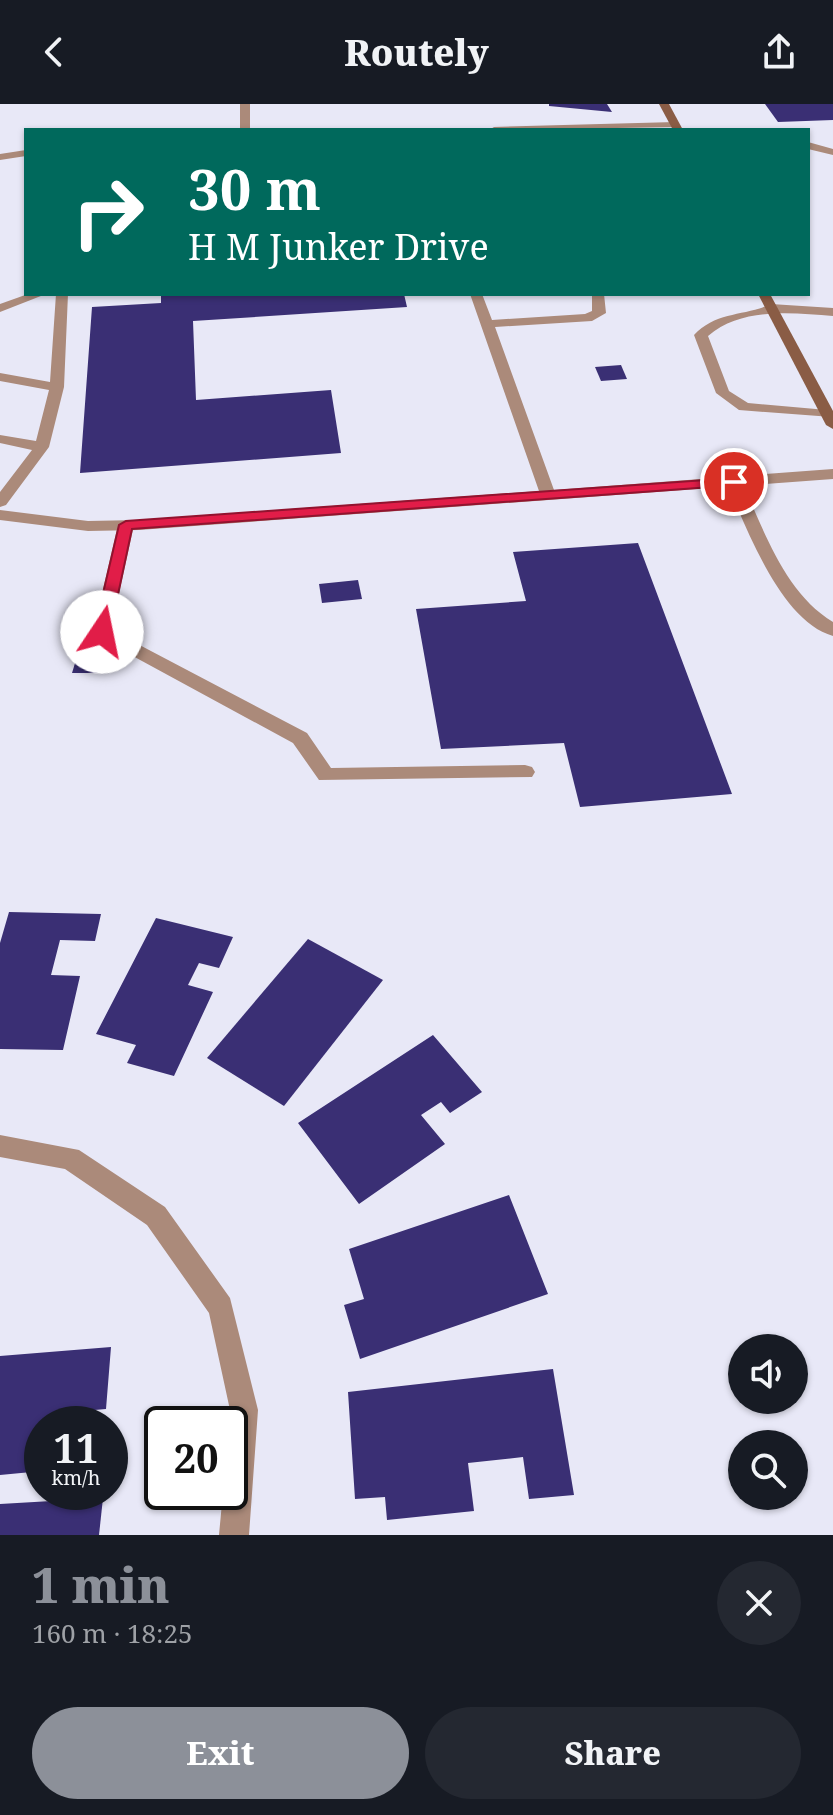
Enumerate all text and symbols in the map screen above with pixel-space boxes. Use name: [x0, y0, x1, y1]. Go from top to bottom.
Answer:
text: Routely: [344, 28, 489, 77]
icon: back: [32, 30, 76, 74]
icon: share: [757, 30, 801, 74]
text: 30 m: [188, 150, 321, 226]
icon: right: [56, 160, 160, 264]
text: H M Junker Drive: [188, 222, 489, 271]
pin: [700, 448, 768, 516]
icon: arrive: [712, 460, 756, 504]
position arrow: [60, 590, 144, 674]
map controls: [728, 1334, 808, 1510]
button: sound: [728, 1334, 808, 1414]
speed limit sign: 20: [144, 1406, 248, 1510]
text: 11: [53, 1420, 99, 1475]
button: search: [728, 1430, 808, 1510]
text: km/h: [51, 1464, 101, 1491]
text: 1 min: [32, 1552, 170, 1617]
button: close: [717, 1561, 801, 1645]
text: 160 m · 18:25: [32, 1615, 193, 1651]
button: Exit: [32, 1707, 409, 1799]
button: Share: [425, 1707, 801, 1799]

